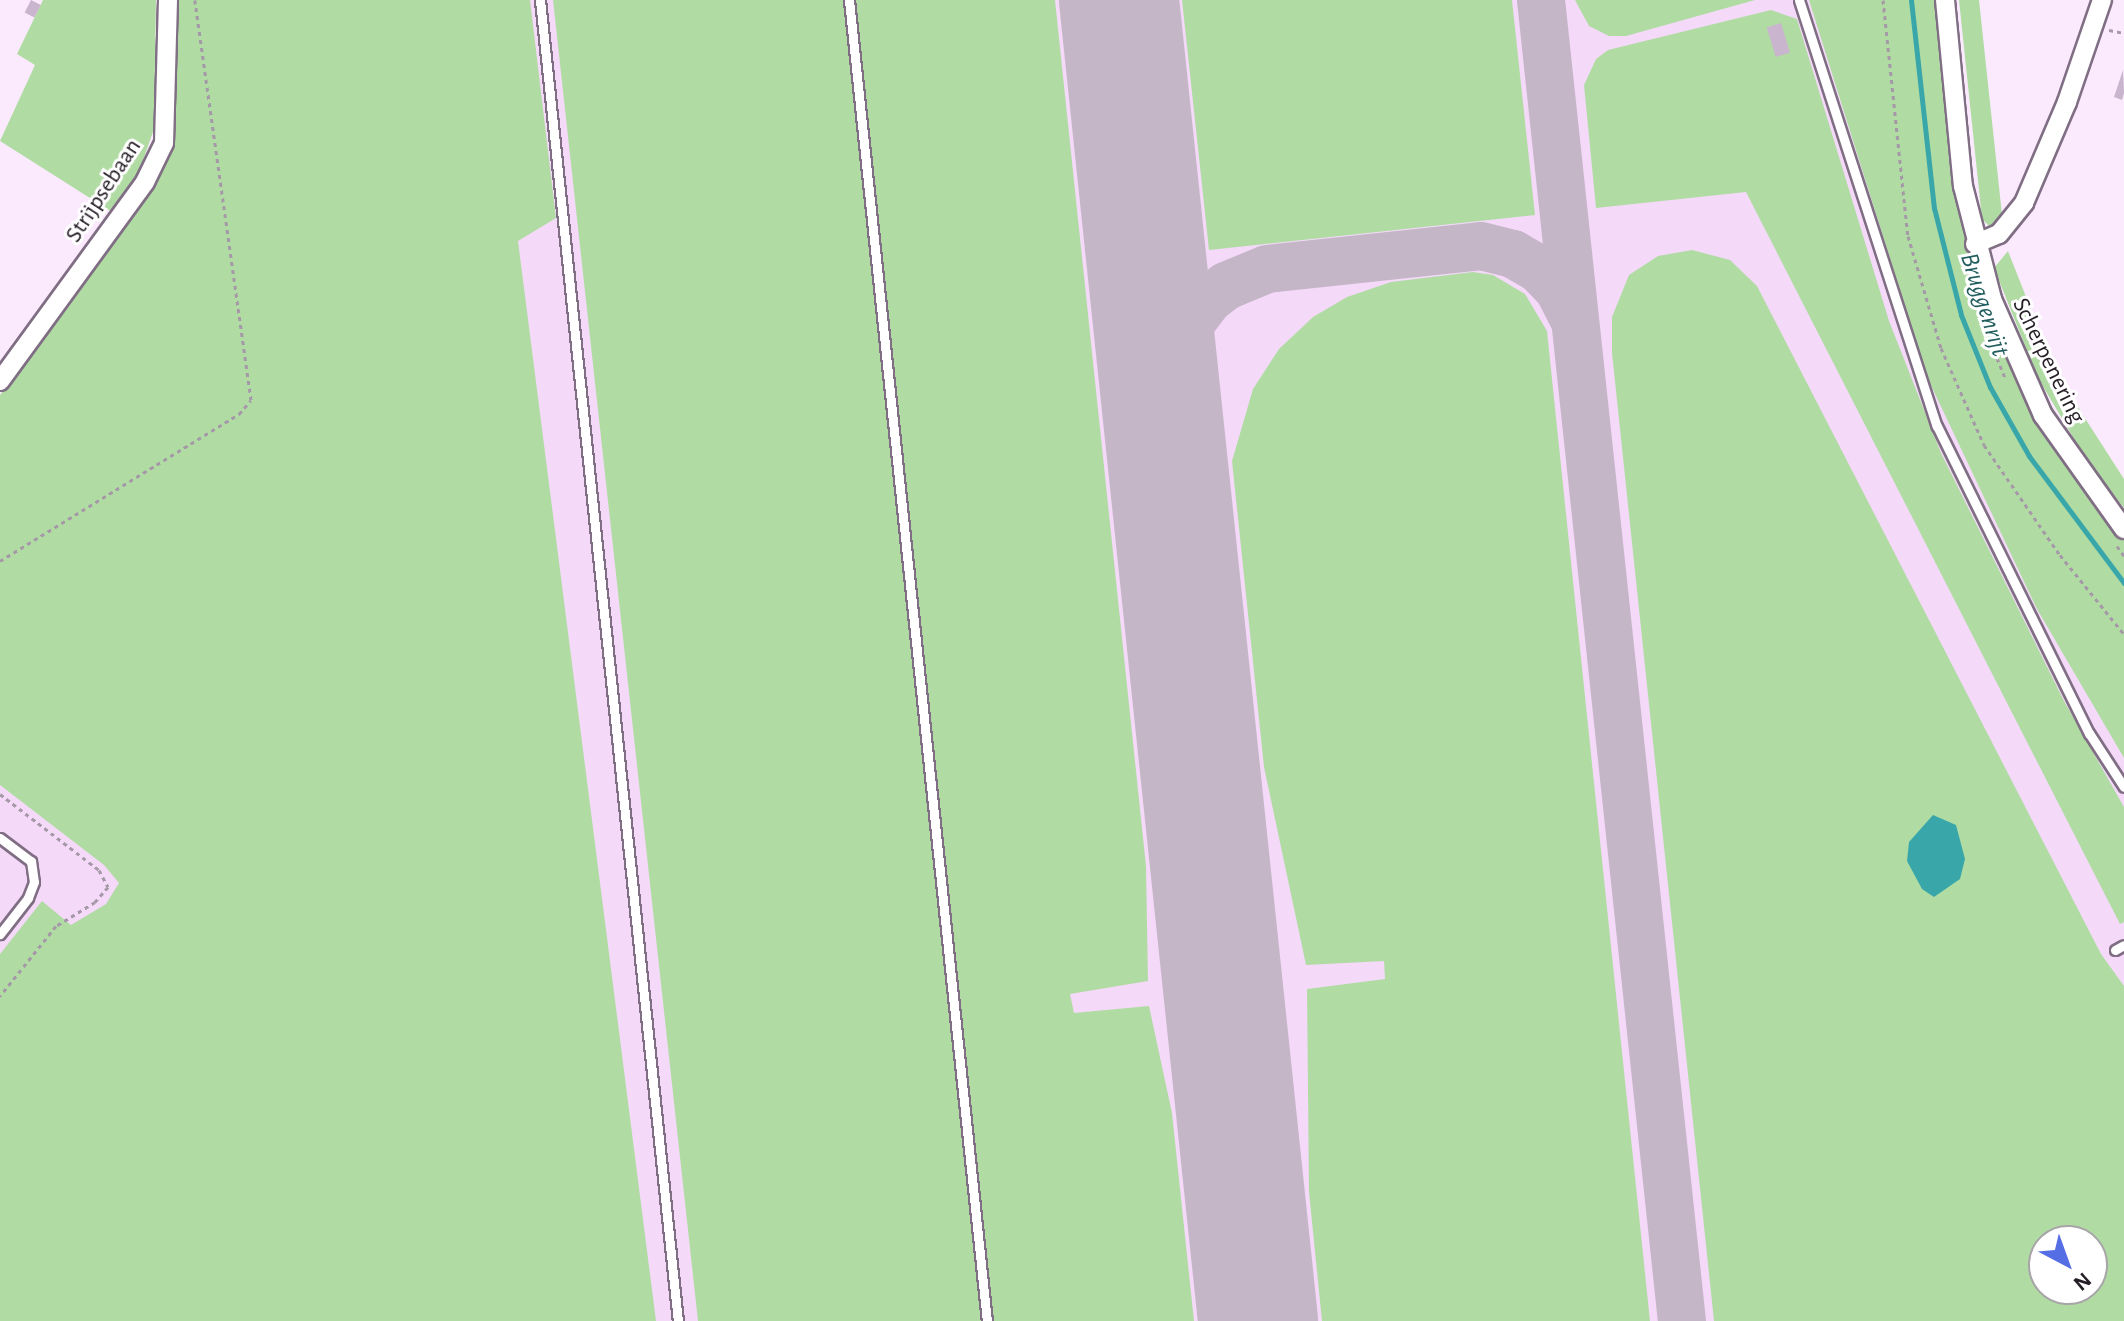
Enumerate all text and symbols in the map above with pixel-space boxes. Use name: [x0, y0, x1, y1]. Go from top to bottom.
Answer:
street label: Strijpsebaan: [60, 134, 148, 248]
water label: Bruggenrijt: [1953, 249, 2015, 361]
street label: Scherpenering: [2005, 294, 2091, 428]
north arrow: [2028, 1225, 2108, 1305]
text: N: [2069, 1268, 2095, 1295]

